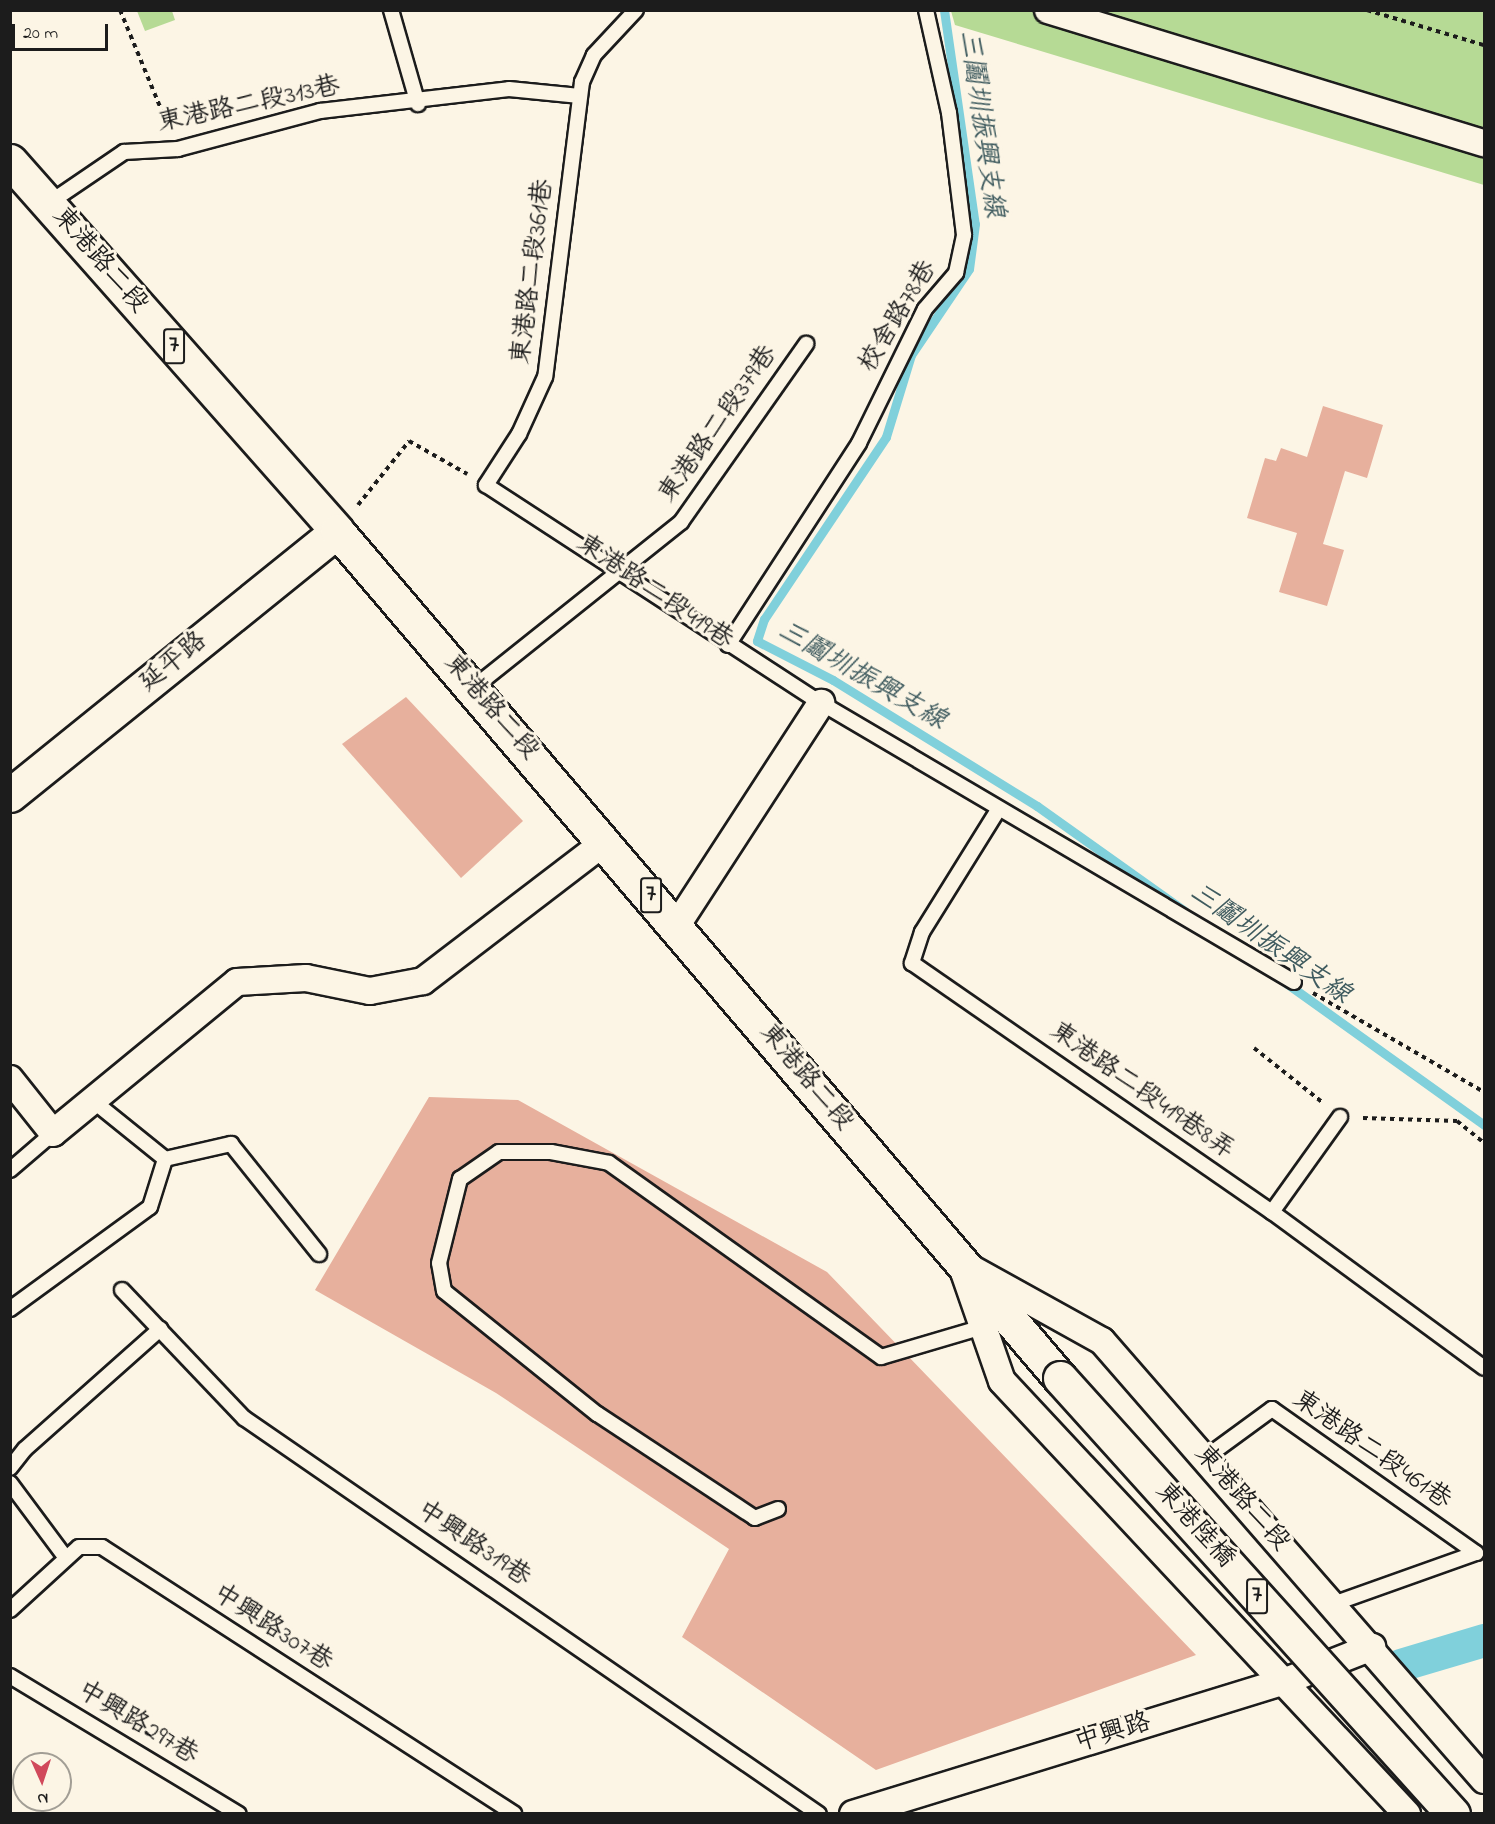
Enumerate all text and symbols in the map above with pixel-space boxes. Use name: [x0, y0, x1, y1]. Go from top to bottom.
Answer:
scale bar: [15, 12, 111, 50]
text: 20 m: [23, 21, 58, 47]
water label: 三鬮圳振興支線: [952, 28, 1010, 220]
street label: 東港路二段313巷: [155, 71, 343, 141]
street label: 東港路二段361巷: [507, 178, 561, 366]
street label: 東港路二段: [45, 202, 153, 320]
street label: 校舍路78巷: [854, 256, 944, 378]
road number: 7: [162, 325, 186, 367]
street label: 東港路二段379巷: [653, 340, 785, 510]
street label: 東港路二段419巷: [570, 529, 738, 657]
water label: 三鬮圳振興支線: [772, 615, 952, 737]
street label: 延平路: [134, 626, 214, 700]
street label: 東港路二段: [436, 649, 544, 767]
road number: 7: [639, 874, 663, 916]
water label: 三鬮圳振興支線: [1183, 877, 1357, 1011]
street label: 東港路二段419巷8弄: [1043, 1017, 1239, 1167]
street label: 東港路二段: [751, 1018, 859, 1138]
street label: 東港路二段461巷: [1286, 1385, 1456, 1517]
street label: 東港路二段: [1187, 1440, 1295, 1558]
street label: 東港陸橋: [1148, 1477, 1240, 1575]
street label: 中興路319巷: [410, 1495, 536, 1595]
road number: 7: [1245, 1575, 1269, 1617]
street label: 中興路307巷: [206, 1579, 338, 1679]
street label: 中興路297巷: [71, 1676, 203, 1772]
street label: 中興路: [1071, 1708, 1155, 1760]
north arrow: [12, 1752, 72, 1812]
text: N: [37, 1786, 49, 1810]

